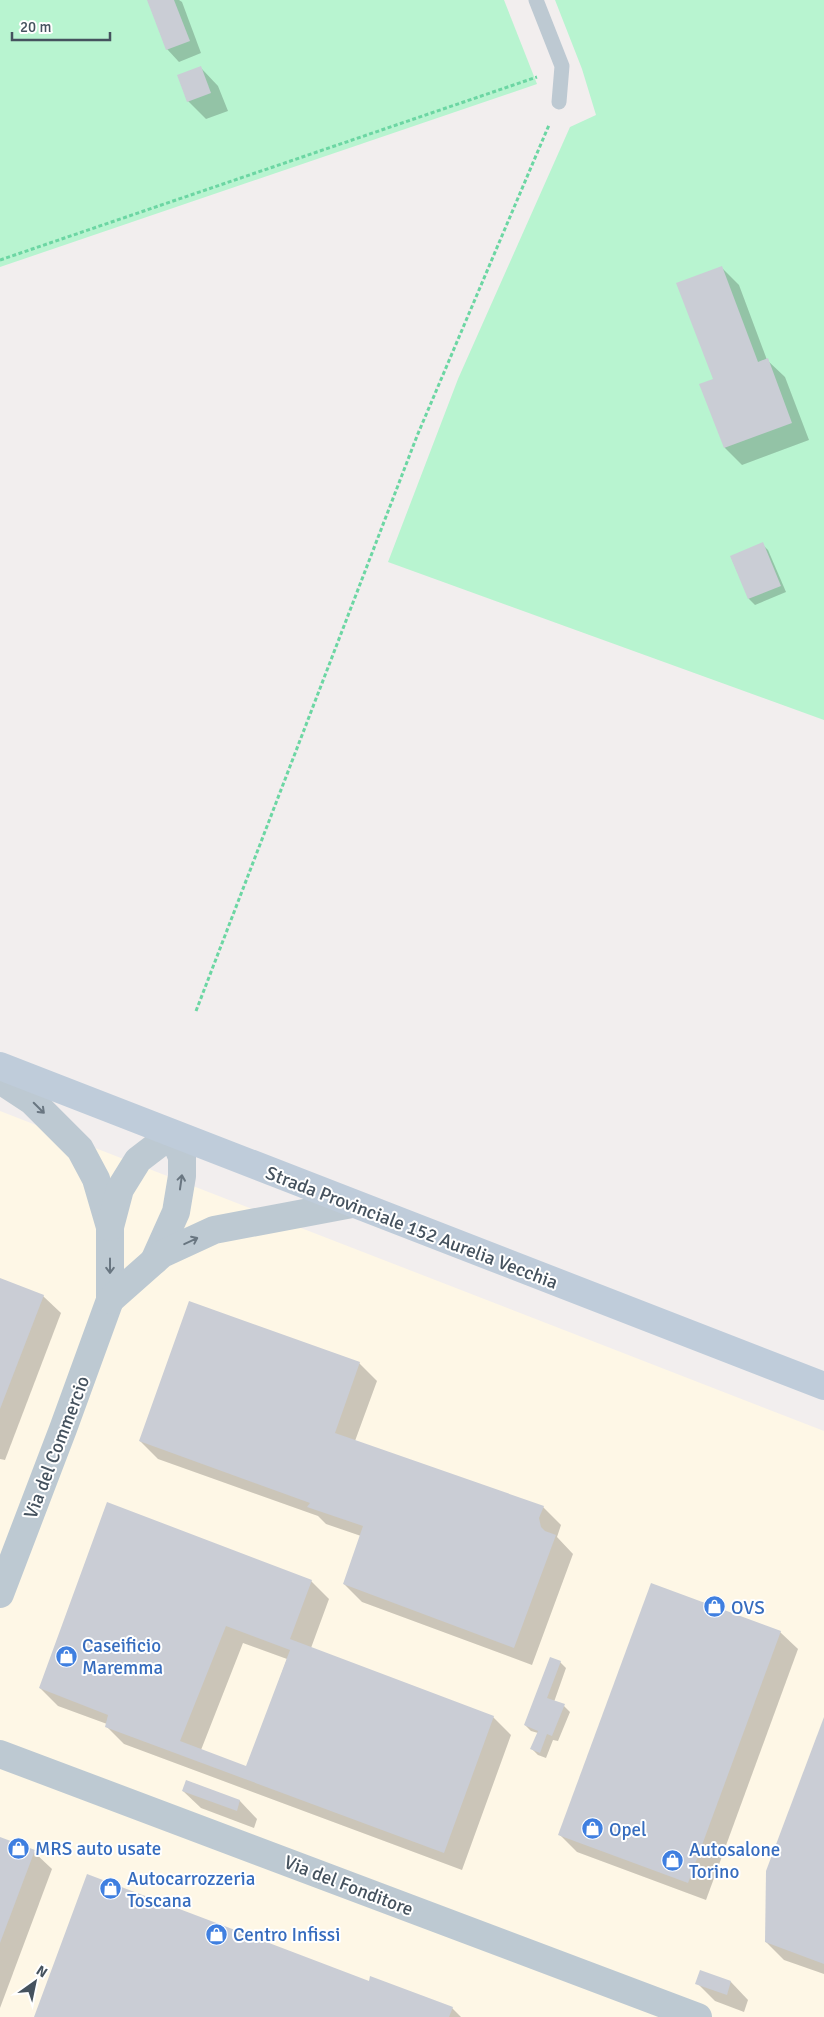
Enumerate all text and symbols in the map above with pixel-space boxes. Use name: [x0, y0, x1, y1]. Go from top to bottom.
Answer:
scale bar: [12, 10, 110, 42]
text: 20 m: [20, 18, 51, 36]
one-way arrow: [33, 1102, 45, 1115]
street label: Strada Provinciale 152 Aurelia Vecchia: [262, 1161, 561, 1295]
one-way arrow: [176, 1175, 186, 1191]
one-way arrow: [183, 1236, 198, 1245]
one-way arrow: [105, 1257, 115, 1273]
street label: Via del Commercio: [19, 1372, 95, 1522]
shop icon: OVS: [703, 1595, 727, 1619]
place label: OVS: [731, 1596, 765, 1620]
place label: Caseificio Maremma: [82, 1634, 163, 1680]
shop icon: Caseificio Maremma: [54, 1644, 78, 1668]
shop icon: Opel: [581, 1817, 605, 1841]
place label: Opel: [609, 1818, 647, 1842]
shop icon: MRS auto usate: [7, 1836, 31, 1860]
place label: MRS auto usate: [35, 1837, 161, 1861]
place label: Autosalone Torino: [689, 1838, 780, 1884]
shop icon: Autosalone Torino: [661, 1848, 685, 1872]
street label: Via del Fonditore: [281, 1850, 417, 1922]
place label: Autocarrozzeria Toscana: [127, 1867, 255, 1913]
shop icon: Autocarrozzeria Toscana: [99, 1877, 123, 1901]
shop icon: Centro Infissi: [205, 1922, 229, 1946]
place label: Centro Infissi: [233, 1923, 340, 1947]
north arrow: [10, 1957, 60, 2007]
text: N: [33, 1962, 51, 1981]

